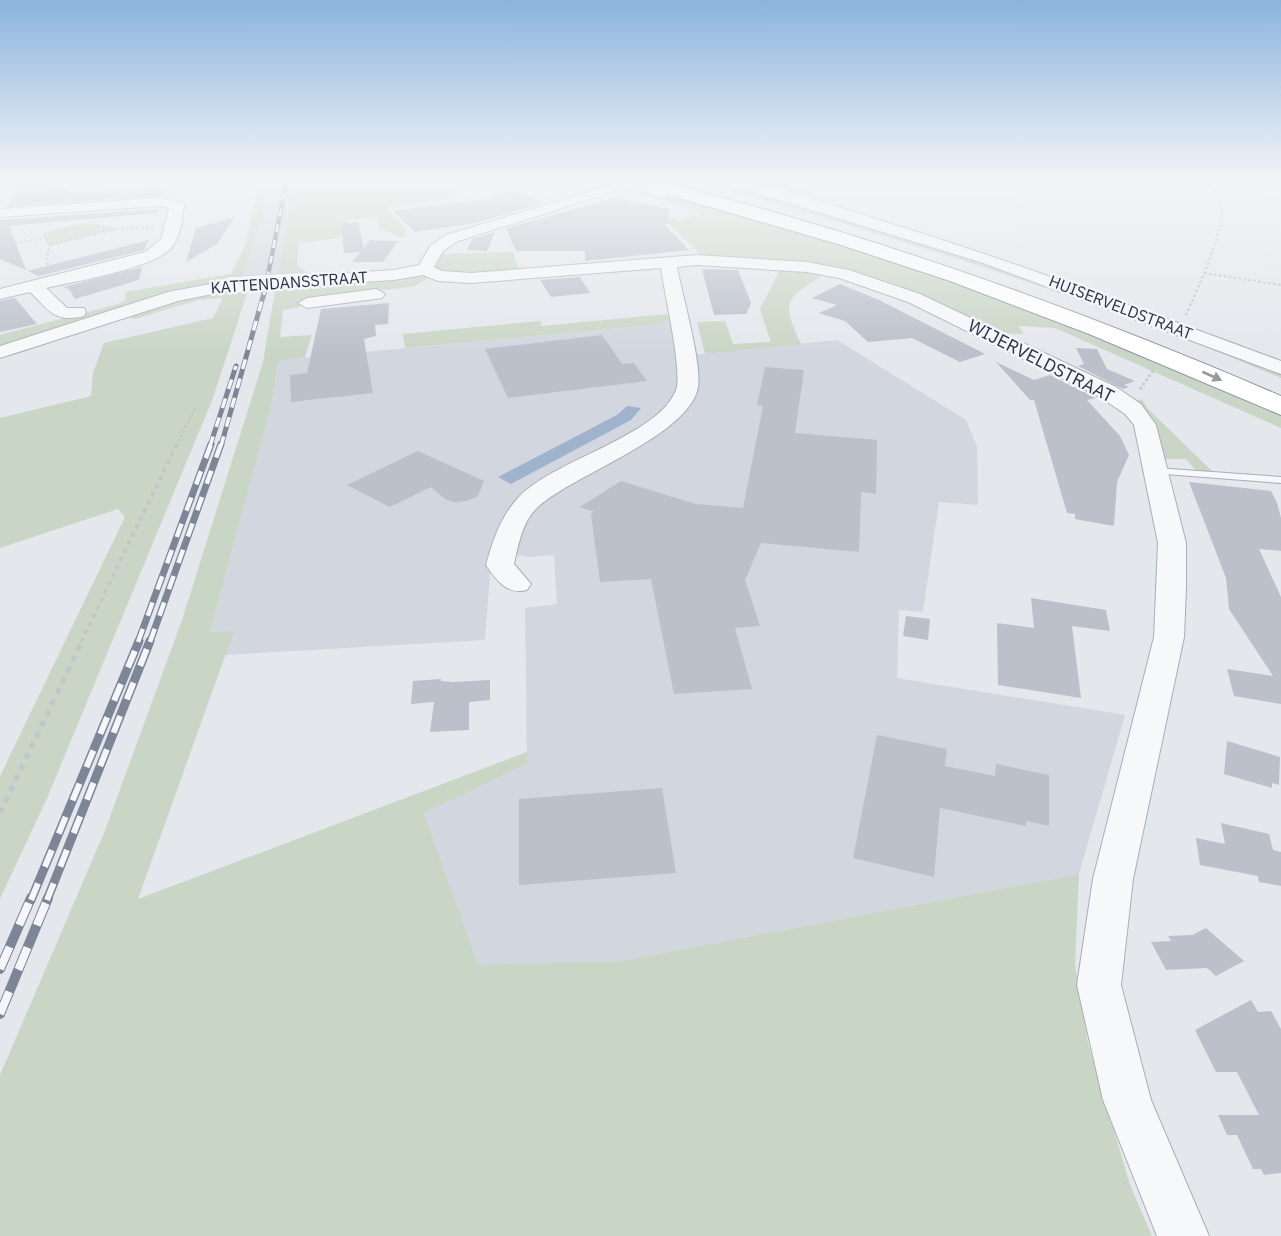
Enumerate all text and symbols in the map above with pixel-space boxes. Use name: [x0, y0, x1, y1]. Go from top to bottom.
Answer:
street label: KATTENDANSSTRAAT: [210, 267, 368, 297]
street label: HUISERVELDSTRAAT: [1046, 270, 1196, 344]
street label: WIJERVELDSTRAAT: [964, 314, 1118, 407]
one-way arrow: [1201, 371, 1222, 382]

